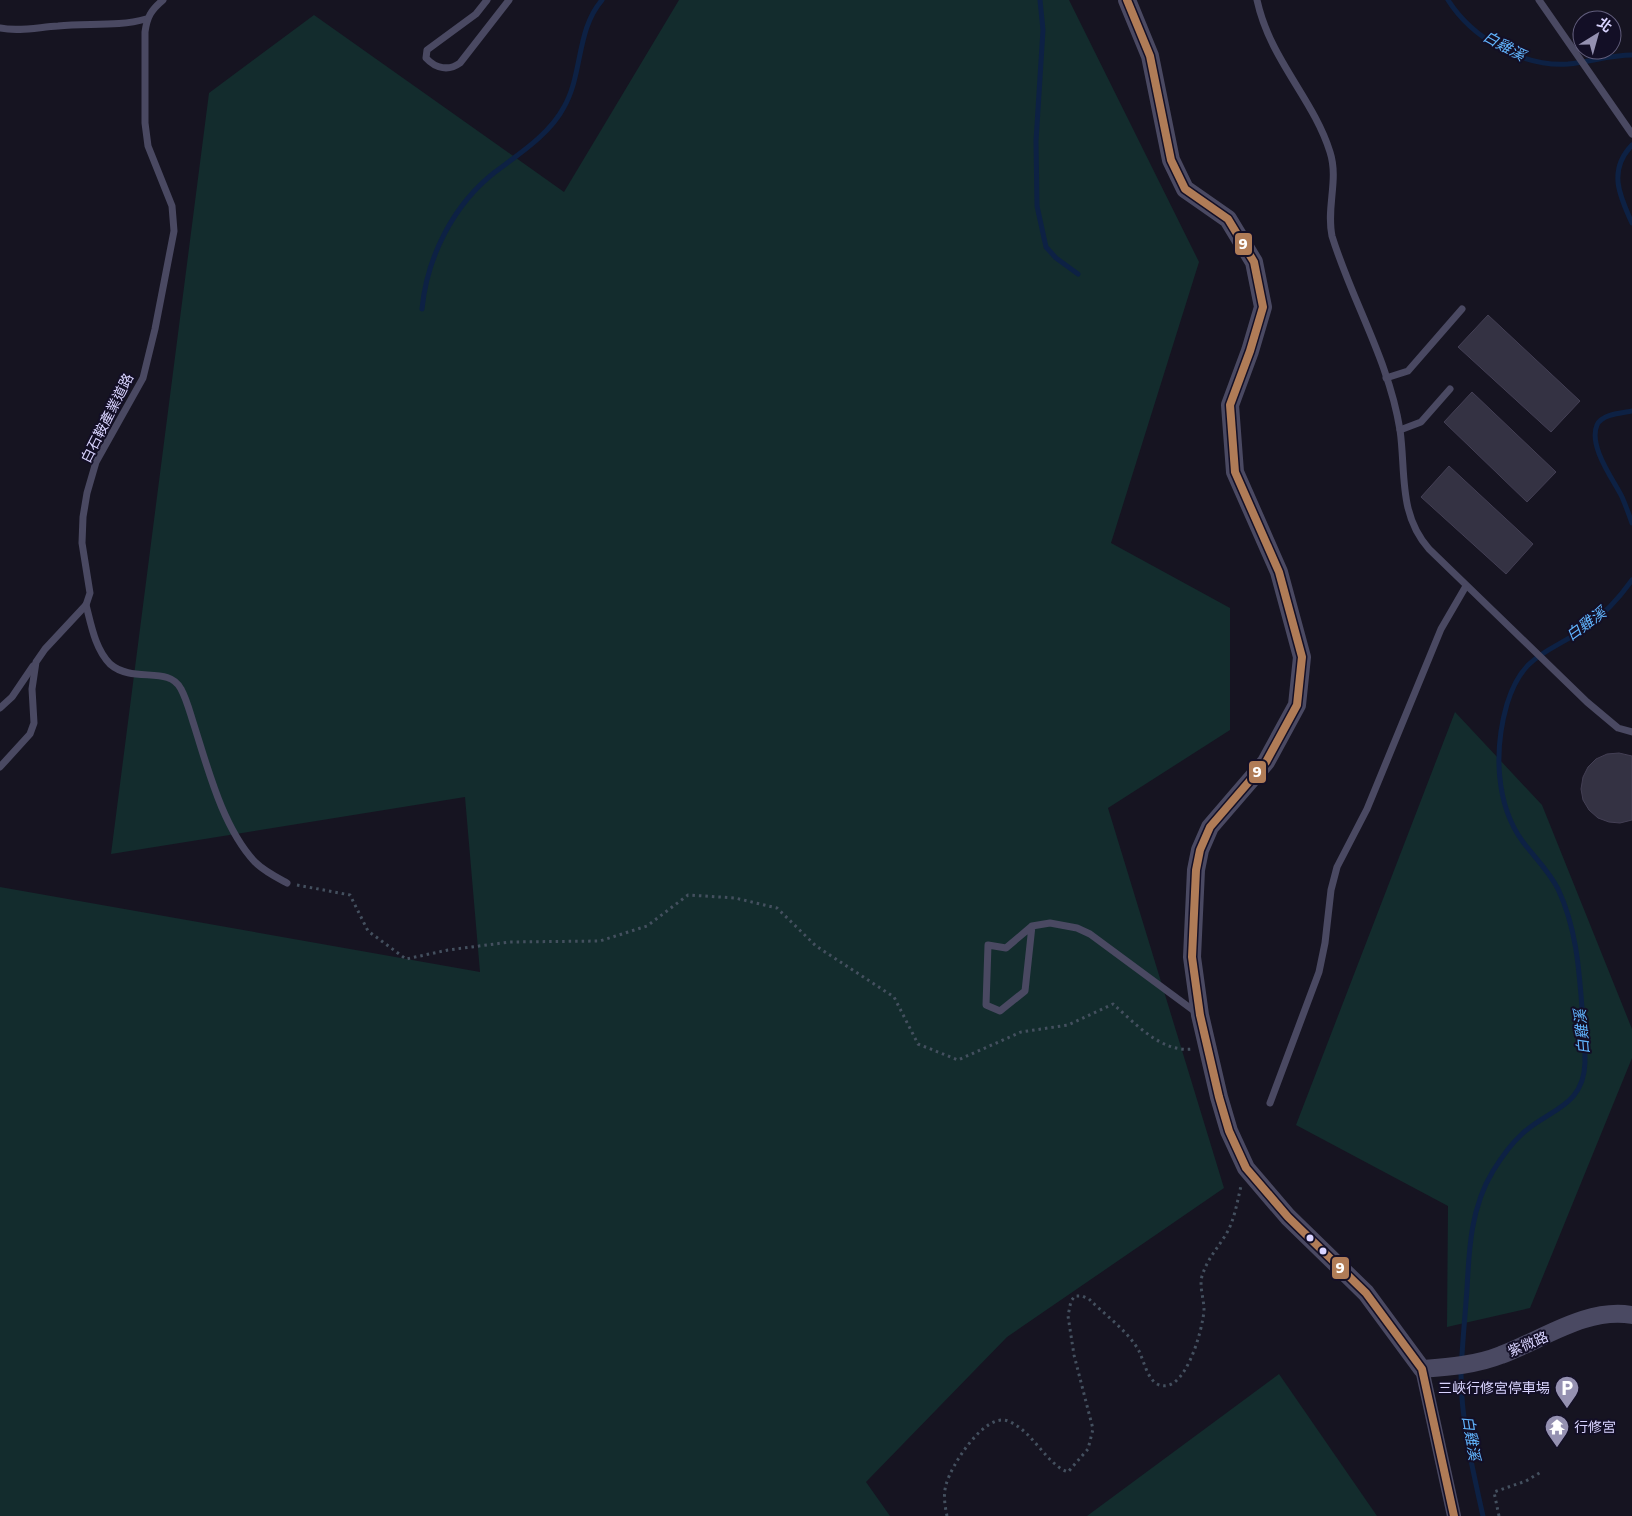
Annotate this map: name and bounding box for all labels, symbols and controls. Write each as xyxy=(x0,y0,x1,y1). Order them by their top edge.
north arrow xyxy=(1572,10,1622,60)
text: 北 xyxy=(1594,14,1615,35)
water label: 白雞溪 xyxy=(1480,27,1530,66)
line badge: 9 xyxy=(1234,232,1253,256)
text: 9 xyxy=(1238,236,1248,252)
street label: 白石鞍產業道路 xyxy=(78,371,136,465)
water label: 白雞溪 xyxy=(1563,602,1611,645)
line badge: 9 xyxy=(1248,760,1267,784)
text: 9 xyxy=(1252,764,1262,780)
water label: 白雞溪 xyxy=(1571,1007,1593,1055)
unlabelled marker xyxy=(1305,1233,1315,1243)
unlabelled marker xyxy=(1318,1246,1328,1256)
line badge: 9 xyxy=(1331,1256,1350,1280)
text: 9 xyxy=(1335,1260,1345,1276)
street label: 紫微路 xyxy=(1506,1328,1550,1360)
parking icon: 三峽行修宮停車場 xyxy=(1554,1375,1580,1409)
place label: 三峽行修宮停車場 xyxy=(1438,1380,1550,1396)
water label: 白雞溪 xyxy=(1459,1414,1484,1464)
temple icon: 行修宮 xyxy=(1544,1414,1570,1448)
place label: 行修宮 xyxy=(1574,1419,1616,1435)

